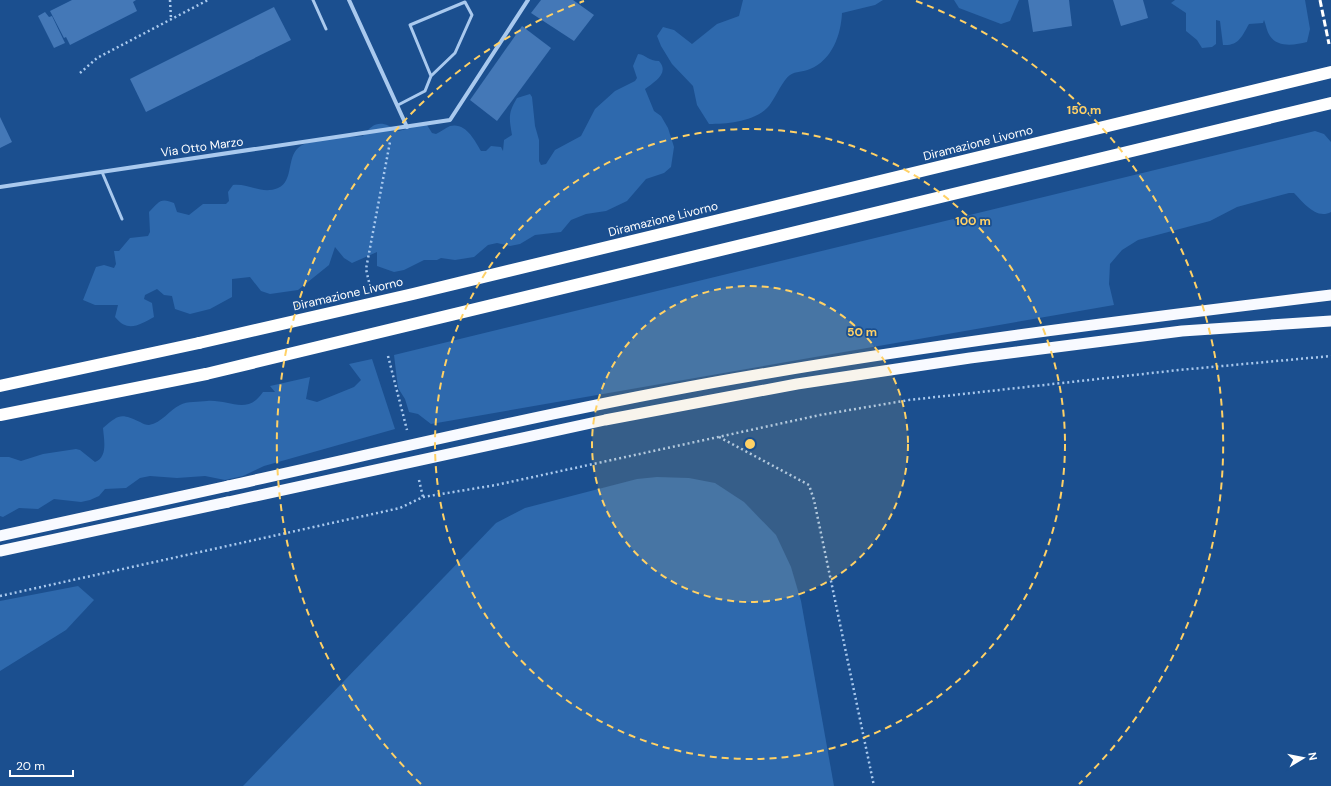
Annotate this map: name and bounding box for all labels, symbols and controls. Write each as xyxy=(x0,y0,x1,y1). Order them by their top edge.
text: 150 m xyxy=(1067,102,1101,118)
street label: Diramazione Livorno xyxy=(921,122,1035,164)
street label: Via Otto Marzo xyxy=(160,133,244,161)
street label: Diramazione Livorno xyxy=(606,198,720,240)
text: 100 m xyxy=(955,213,991,229)
street label: Diramazione Livorno xyxy=(291,274,405,314)
text: 50 m xyxy=(847,324,877,340)
centre of rings xyxy=(743,437,757,451)
north arrow xyxy=(1283,738,1323,778)
text: N xyxy=(1305,751,1320,761)
scale bar xyxy=(10,752,73,778)
text: 20 m xyxy=(16,758,45,774)

